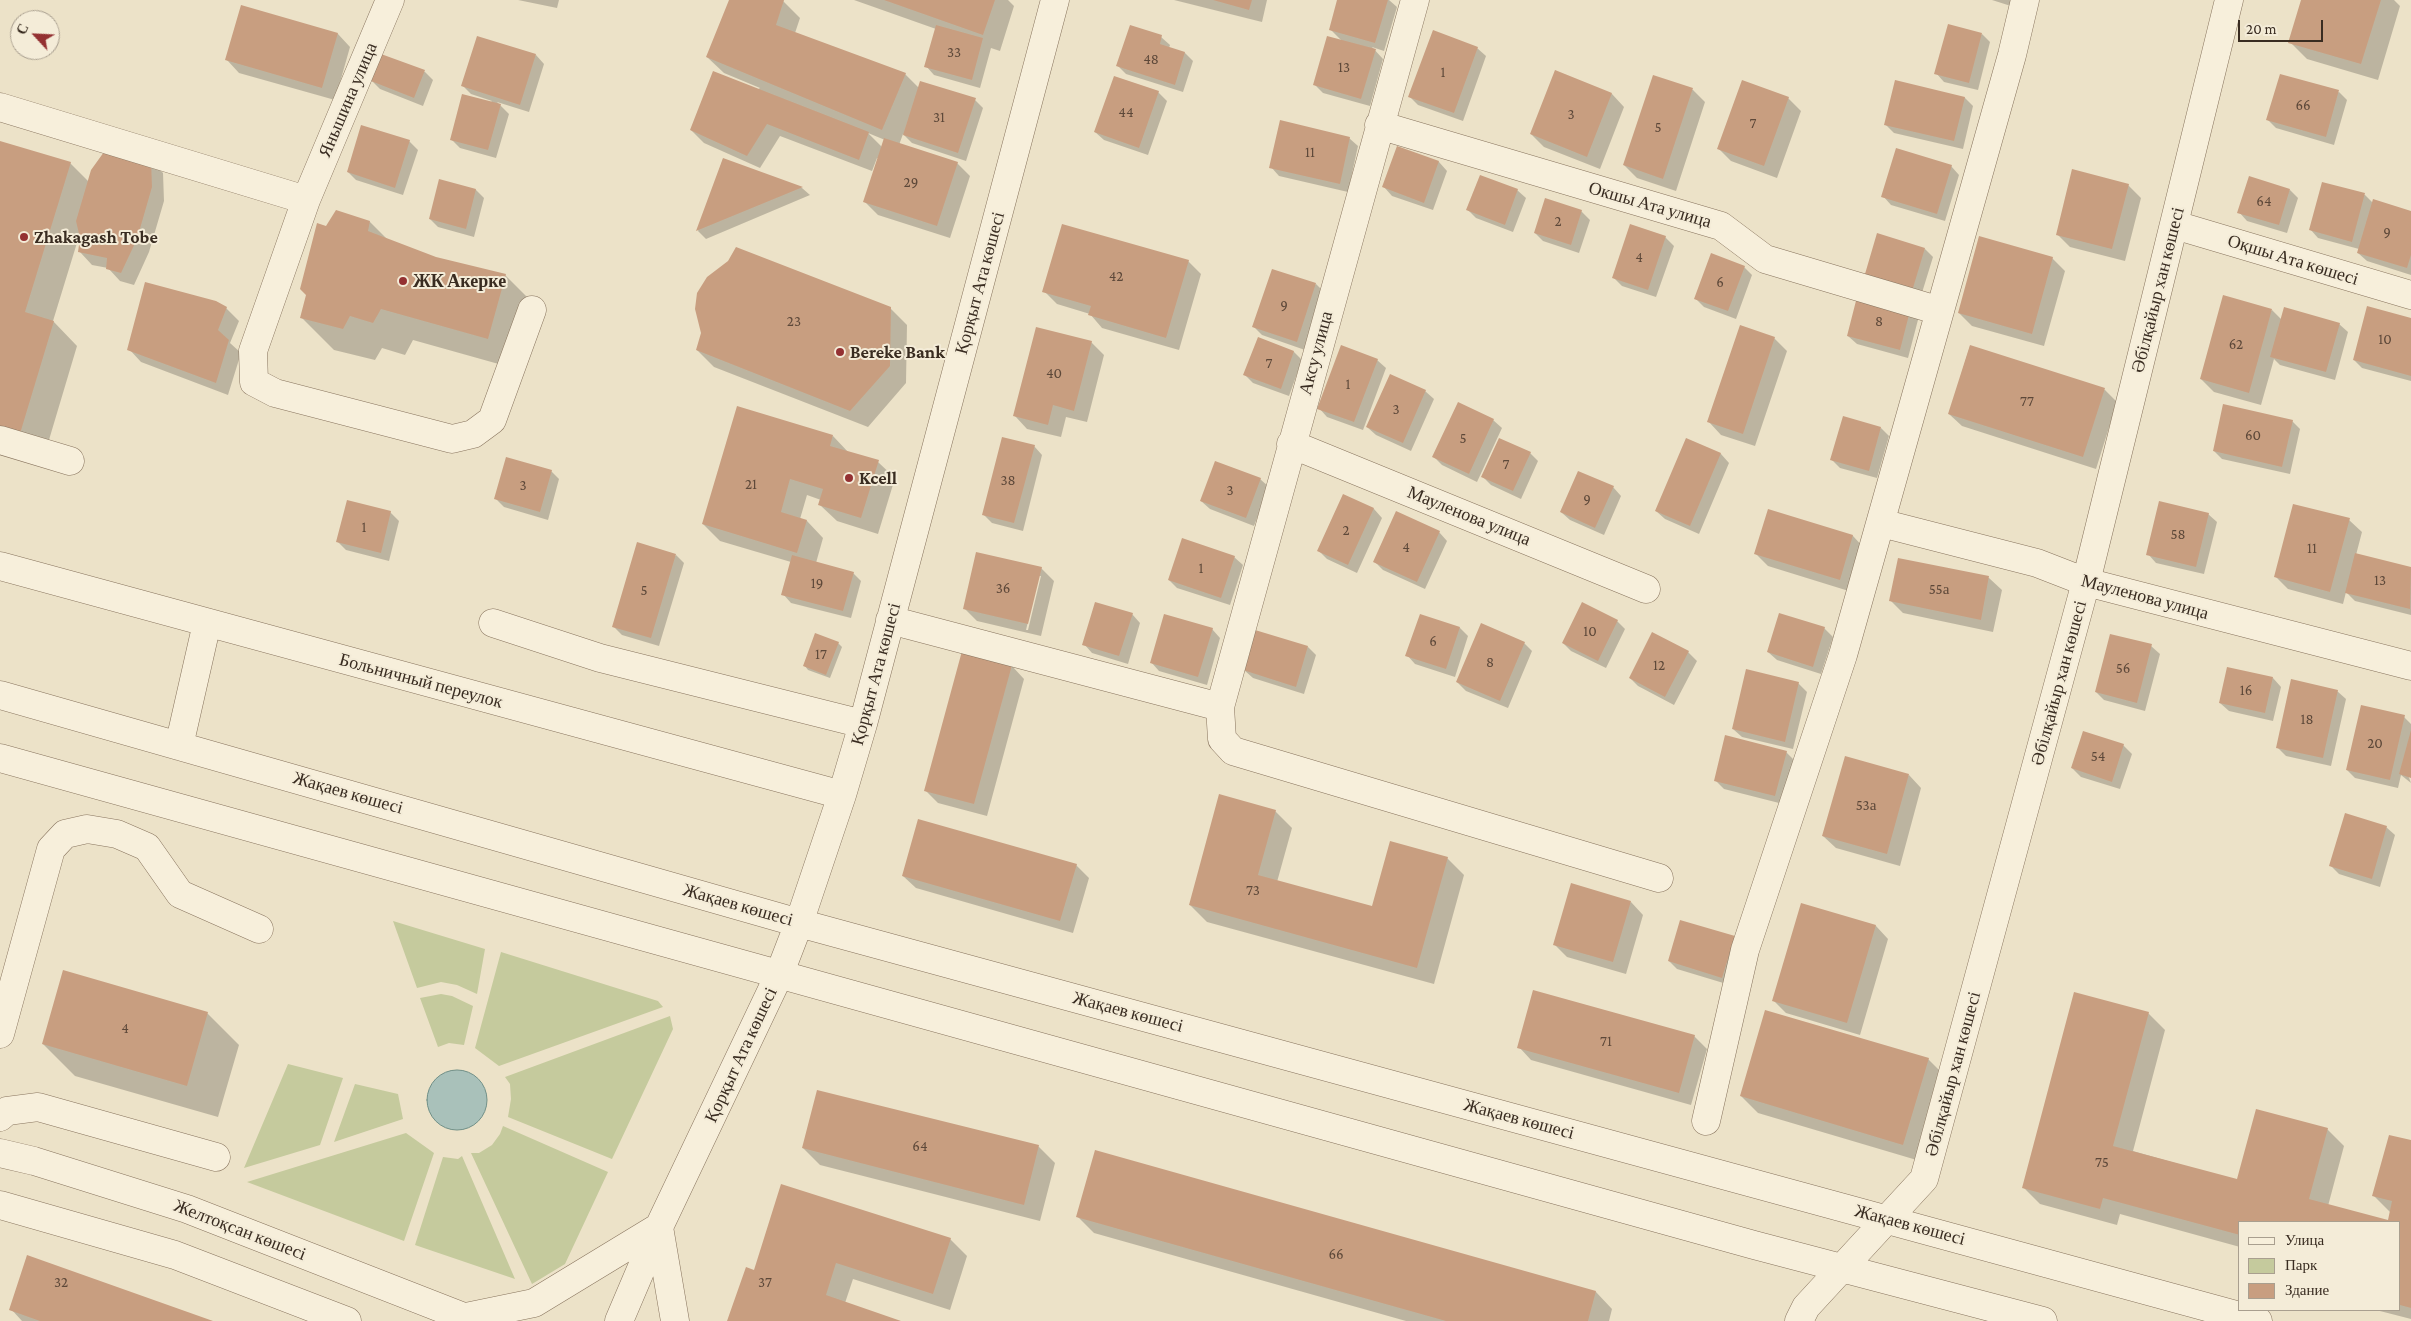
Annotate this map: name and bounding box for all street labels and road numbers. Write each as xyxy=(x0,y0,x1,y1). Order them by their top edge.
street label: Янышина улица xyxy=(314,39,382,161)
street label: Окшы Ата улица xyxy=(1586,177,1714,233)
street label: Әбілқайыр хан көшесі xyxy=(2127,205,2189,375)
street label: Қорқыт Ата көшесі xyxy=(951,209,1009,357)
street label: Оқшы Ата көшесі xyxy=(2225,230,2361,290)
street label: Аксу улица xyxy=(1294,309,1338,397)
street label: Мауленова улица xyxy=(1404,481,1534,551)
street label: Мауленова улица xyxy=(2079,570,2211,624)
street label: Әбілқайыр хан көшесі xyxy=(2027,598,2091,768)
street label: Қорқыт Ата көшесі xyxy=(847,600,905,748)
street label: Больничный переулок xyxy=(337,649,505,713)
street label: Жақаев көшесі xyxy=(291,767,405,819)
street label: Жақаев көшесі xyxy=(681,879,795,931)
street label: Қорқыт Ата көшесі xyxy=(700,984,782,1126)
street label: Жақаев көшесі xyxy=(1070,987,1186,1037)
street label: Әбілқайыр хан көшесі xyxy=(1921,989,1985,1159)
street label: Жақаев көшесі xyxy=(1461,1094,1577,1144)
street label: Желтоқсан көшесі xyxy=(171,1195,309,1265)
street label: Жақаев көшесі xyxy=(1852,1200,1968,1250)

